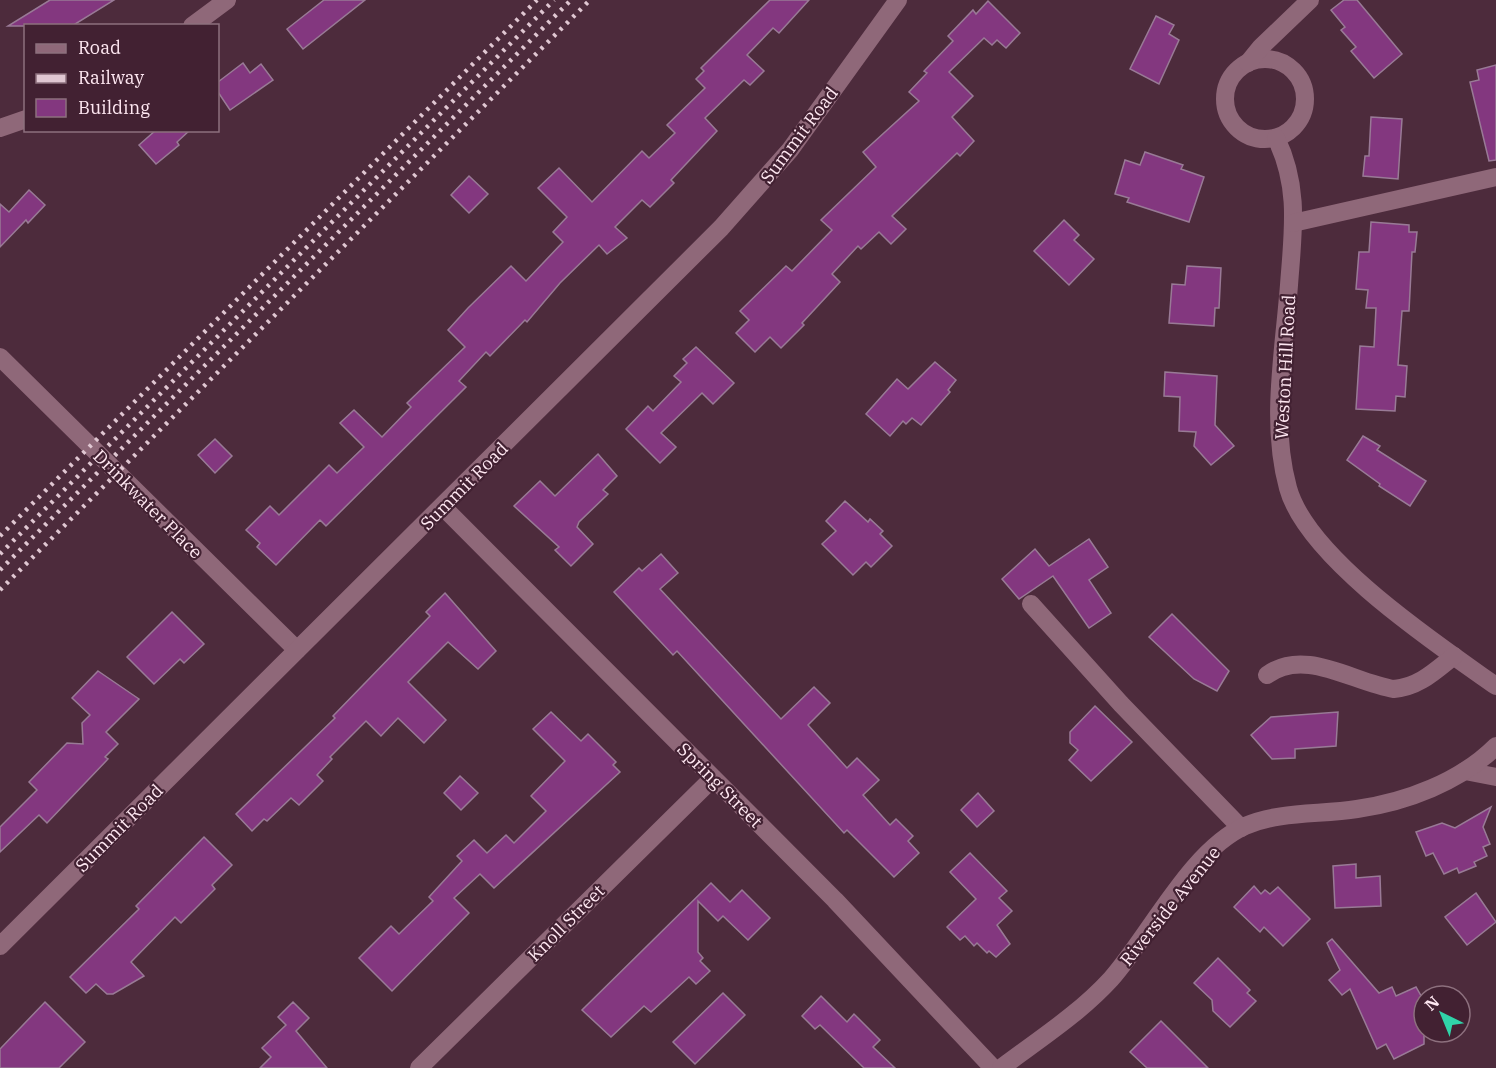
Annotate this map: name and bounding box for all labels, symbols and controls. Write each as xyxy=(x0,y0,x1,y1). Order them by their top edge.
legend xyxy=(24,24,219,132)
text: Road xyxy=(78,36,121,59)
text: Railway xyxy=(78,66,144,89)
street label: Summit Road xyxy=(755,82,843,188)
text: Building xyxy=(78,96,150,119)
street label: Weston Hill Road xyxy=(1270,294,1300,440)
street label: Summit Road xyxy=(415,437,513,535)
street label: Drinkwater Place xyxy=(89,445,207,563)
street label: Spring Street xyxy=(673,738,767,832)
street label: Summit Road xyxy=(70,779,168,877)
street label: Riverside Avenue xyxy=(1115,842,1225,970)
street label: Knoll Street xyxy=(523,880,609,966)
north arrow xyxy=(1412,984,1472,1044)
text: N xyxy=(1420,991,1443,1015)

